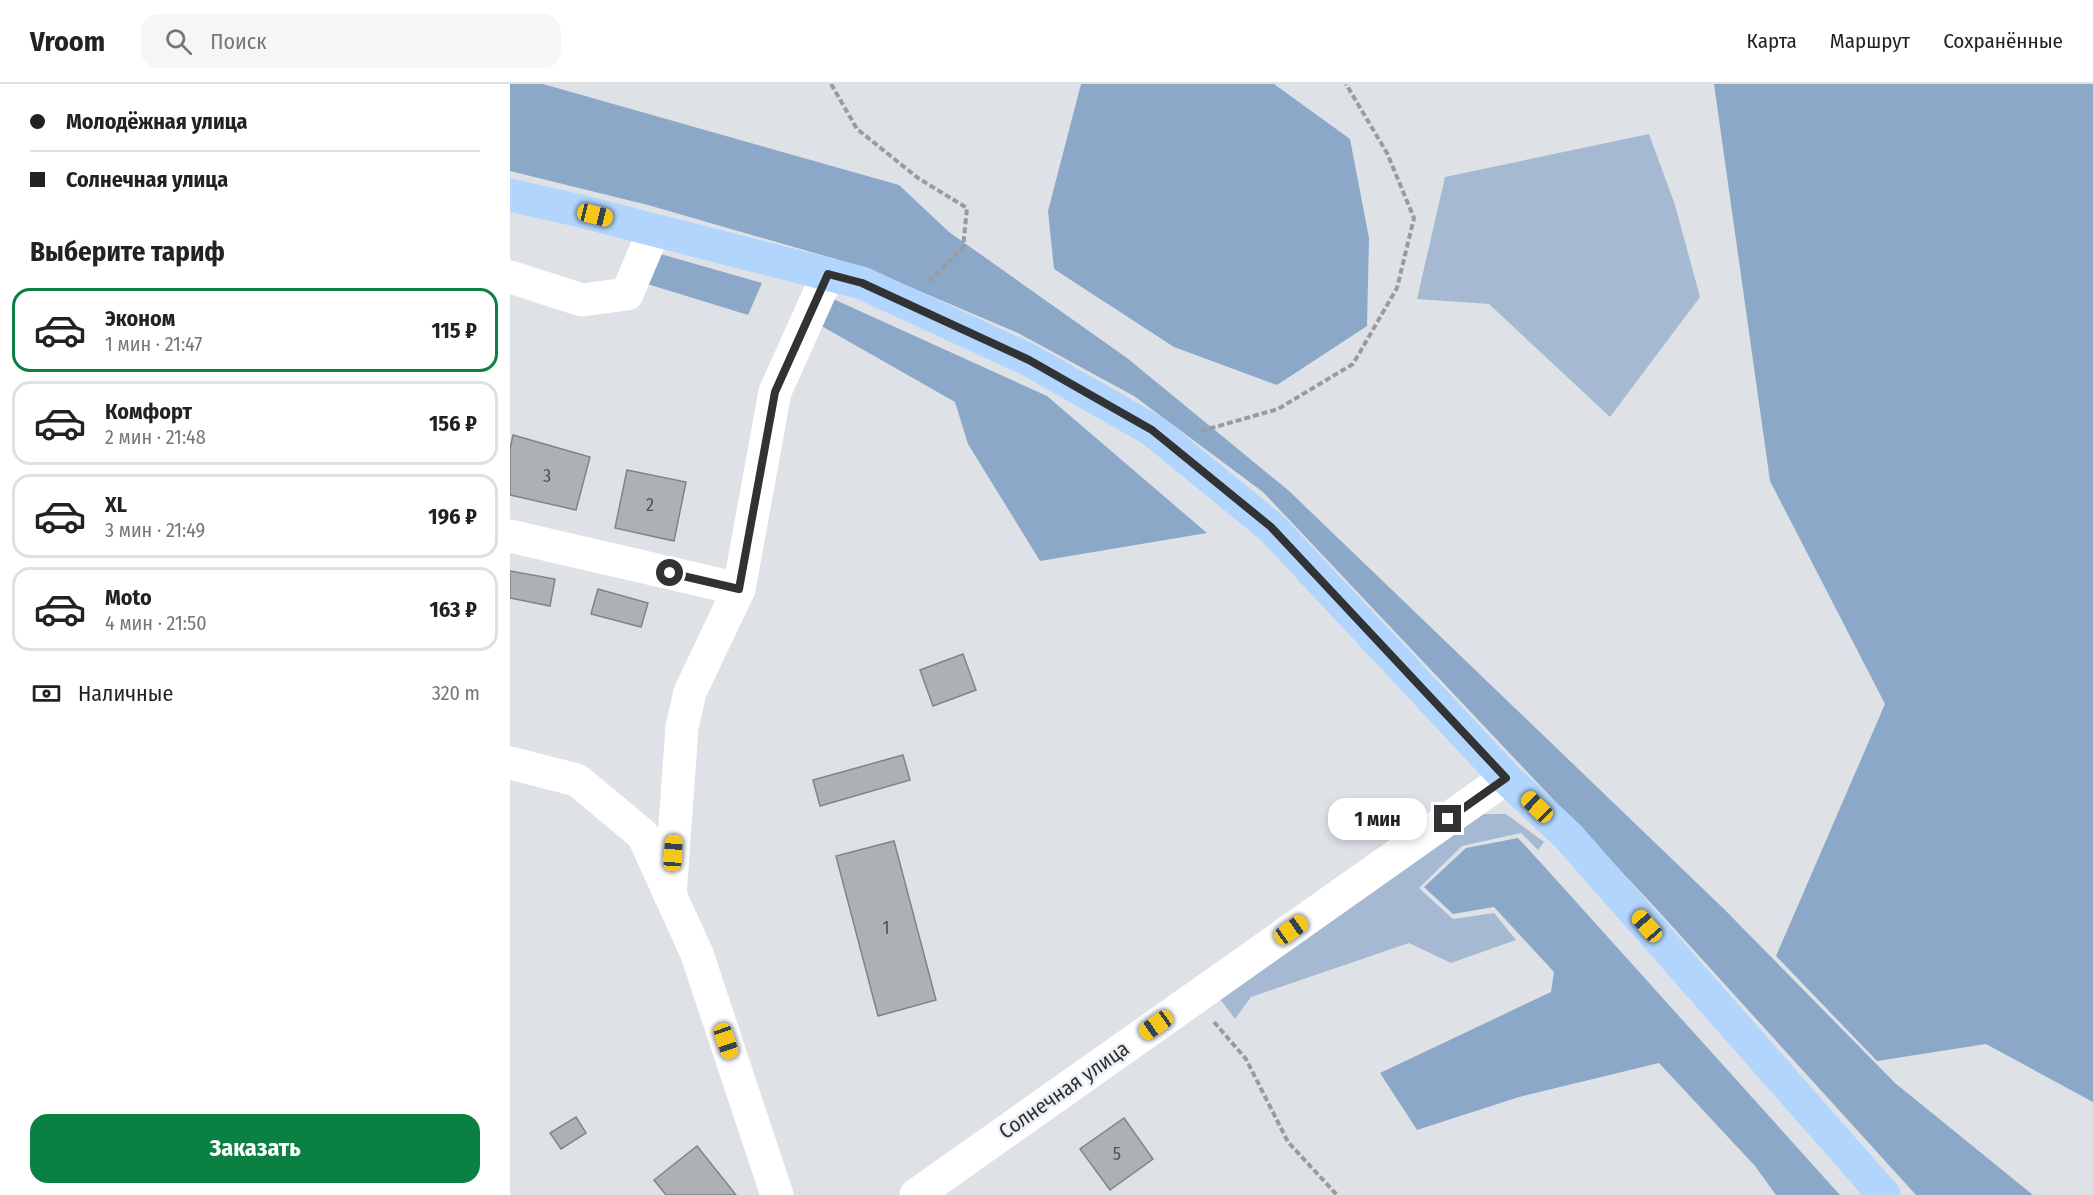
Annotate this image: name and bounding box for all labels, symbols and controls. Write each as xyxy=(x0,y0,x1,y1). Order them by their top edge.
search box xyxy=(141,14,561,68)
text: Vroom xyxy=(30,25,105,58)
icon: search xyxy=(162,25,195,58)
text: Поиск xyxy=(210,28,267,55)
text: Карта xyxy=(1747,28,1797,54)
text: Маршрут xyxy=(1830,28,1910,54)
text: Сохранённые xyxy=(1943,28,2063,54)
text: Молодёжная улица xyxy=(66,108,248,135)
text: Солнечная улица xyxy=(66,166,228,193)
car xyxy=(575,202,615,228)
text: Выберите тариф xyxy=(30,236,225,268)
icon: car xyxy=(33,303,87,357)
text: Эконом xyxy=(105,305,175,332)
text: 115 ₽ xyxy=(432,317,477,344)
text: 1 мин · 21:47 xyxy=(105,332,202,356)
icon: car xyxy=(33,396,87,450)
text: Комфорт xyxy=(105,398,192,425)
text: 156 ₽ xyxy=(429,410,477,437)
text: 2 мин · 21:48 xyxy=(105,425,206,449)
house number: 3 xyxy=(543,465,551,487)
icon: car xyxy=(33,489,87,543)
text: XL xyxy=(105,491,127,518)
house number: 2 xyxy=(646,494,654,516)
text: 196 ₽ xyxy=(428,503,477,530)
text: 3 мин · 21:49 xyxy=(105,518,205,542)
route start xyxy=(656,559,683,586)
icon: car xyxy=(33,582,87,636)
text: Moto xyxy=(105,584,152,611)
text: 163 ₽ xyxy=(429,596,477,623)
text: 4 мин · 21:50 xyxy=(105,611,207,635)
icon: cash xyxy=(30,677,63,710)
text: Наличные xyxy=(78,680,173,707)
text: 320 m xyxy=(432,681,480,705)
car xyxy=(1518,788,1556,826)
callout: 1 мин xyxy=(1328,798,1427,840)
route end xyxy=(1434,805,1461,832)
text: 1 мин xyxy=(1354,807,1401,831)
car xyxy=(663,834,683,872)
car xyxy=(1628,907,1666,945)
car xyxy=(1271,912,1311,948)
house number: 1 xyxy=(882,917,890,939)
car xyxy=(1136,1007,1176,1043)
car xyxy=(712,1021,740,1061)
street label: Солнечная улица xyxy=(994,1035,1134,1145)
button: Заказать xyxy=(30,1114,480,1183)
house number: 5 xyxy=(1113,1143,1121,1165)

